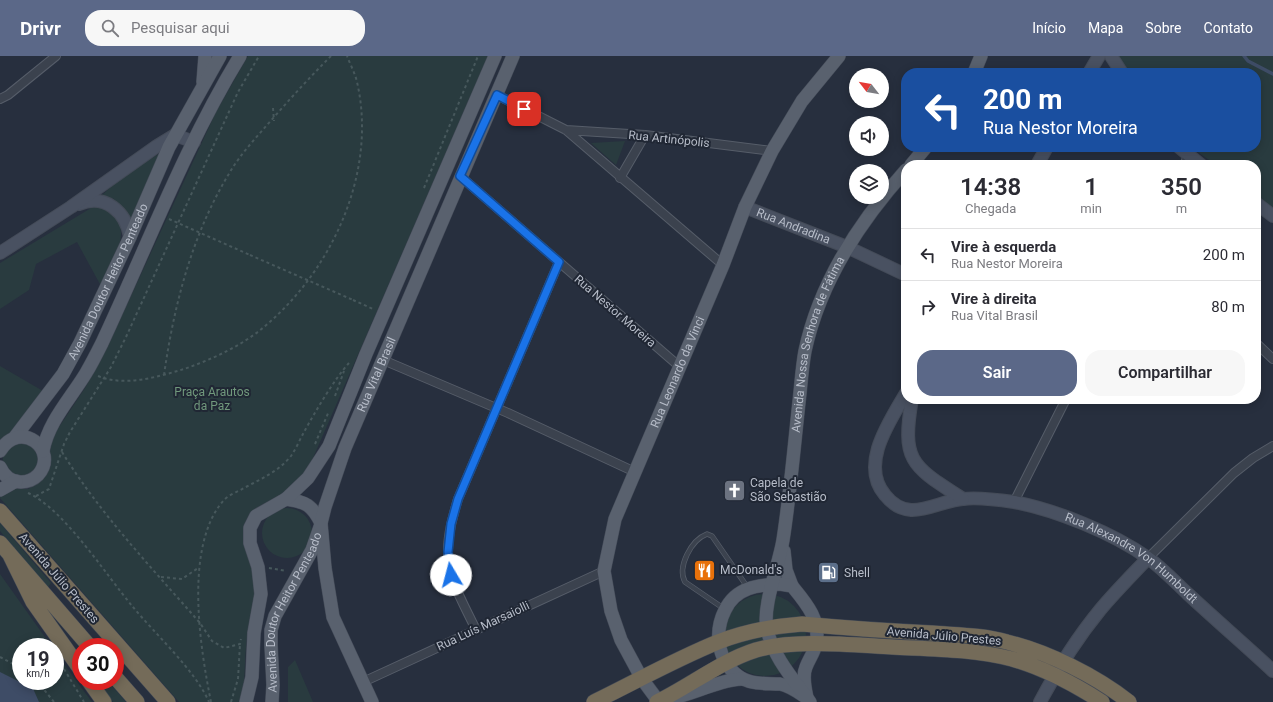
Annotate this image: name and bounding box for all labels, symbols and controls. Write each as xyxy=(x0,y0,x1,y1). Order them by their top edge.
search box xyxy=(85,10,365,46)
text: Drivr xyxy=(20,17,61,40)
icon: search xyxy=(99,17,121,39)
text: Pesquisar aqui xyxy=(131,19,230,37)
text: Início xyxy=(1032,20,1066,36)
text: Mapa xyxy=(1088,20,1123,36)
text: Sobre xyxy=(1145,20,1182,36)
text: Contato xyxy=(1204,20,1253,36)
north arrow xyxy=(849,68,889,108)
map controls xyxy=(849,68,889,204)
text: 200 m xyxy=(983,83,1062,116)
icon: left xyxy=(917,84,969,136)
pin xyxy=(507,92,541,126)
icon: arrive xyxy=(513,98,535,120)
button: sound xyxy=(849,116,889,156)
text: Rua Nestor Moreira xyxy=(983,117,1138,138)
street label: Rua Artinópolis xyxy=(628,128,710,150)
button: layers xyxy=(849,164,889,204)
text: 14:38 xyxy=(960,173,1021,201)
text: 1 xyxy=(1084,173,1098,201)
text: 350 xyxy=(1161,173,1202,201)
street label: Avenida Doutor Heitor Penteado xyxy=(65,201,151,362)
text: Chegada xyxy=(965,201,1016,216)
text: min xyxy=(1080,201,1102,216)
text: m xyxy=(1176,201,1187,216)
street label: Rua Andradina xyxy=(755,205,832,247)
text: Vire à esquerda xyxy=(951,238,1056,256)
icon: left xyxy=(917,244,939,266)
text: 200 m xyxy=(1203,246,1245,264)
street label: Avenida Nossa Senhora de Fátima xyxy=(789,254,847,433)
text: Rua Nestor Moreira xyxy=(951,256,1063,271)
street label: Rua Nestor Moreira xyxy=(571,272,659,350)
text: Vire à direita xyxy=(951,290,1037,308)
icon: right xyxy=(917,296,939,318)
text: 80 m xyxy=(1211,298,1245,316)
text: Rua Vital Brasil xyxy=(951,308,1038,323)
street label: Rua Leonardo da Vinci xyxy=(648,314,707,430)
street label: Rua Vital Brasil xyxy=(354,335,399,414)
button: Sair xyxy=(917,350,1077,396)
button: Compartilhar xyxy=(1085,350,1245,396)
park label: Praça Arautos da Paz xyxy=(174,385,250,413)
place label: Capela de São Sebastião xyxy=(750,476,827,504)
church icon: Capela de São Sebastião xyxy=(721,477,747,503)
street label: Rua Alexandre Von Humboldt xyxy=(1063,510,1200,606)
street label: Avenida Júlio Prestes xyxy=(16,530,102,626)
street label: Avenida Doutor Heitor Penteado xyxy=(264,530,325,693)
position arrow xyxy=(430,554,472,596)
restaurant icon: McDonald's xyxy=(692,557,718,583)
fuel station icon: Shell xyxy=(815,560,841,586)
place label: McDonald's xyxy=(720,563,782,577)
place label: Shell xyxy=(844,566,870,580)
street label: Rua Luís Marsaiolli xyxy=(434,598,532,654)
street label: Avenida Júlio Prestes xyxy=(886,624,1002,648)
speed limit sign: 30 xyxy=(72,638,124,690)
text: 19 xyxy=(27,647,49,671)
text: km/h xyxy=(26,668,50,679)

